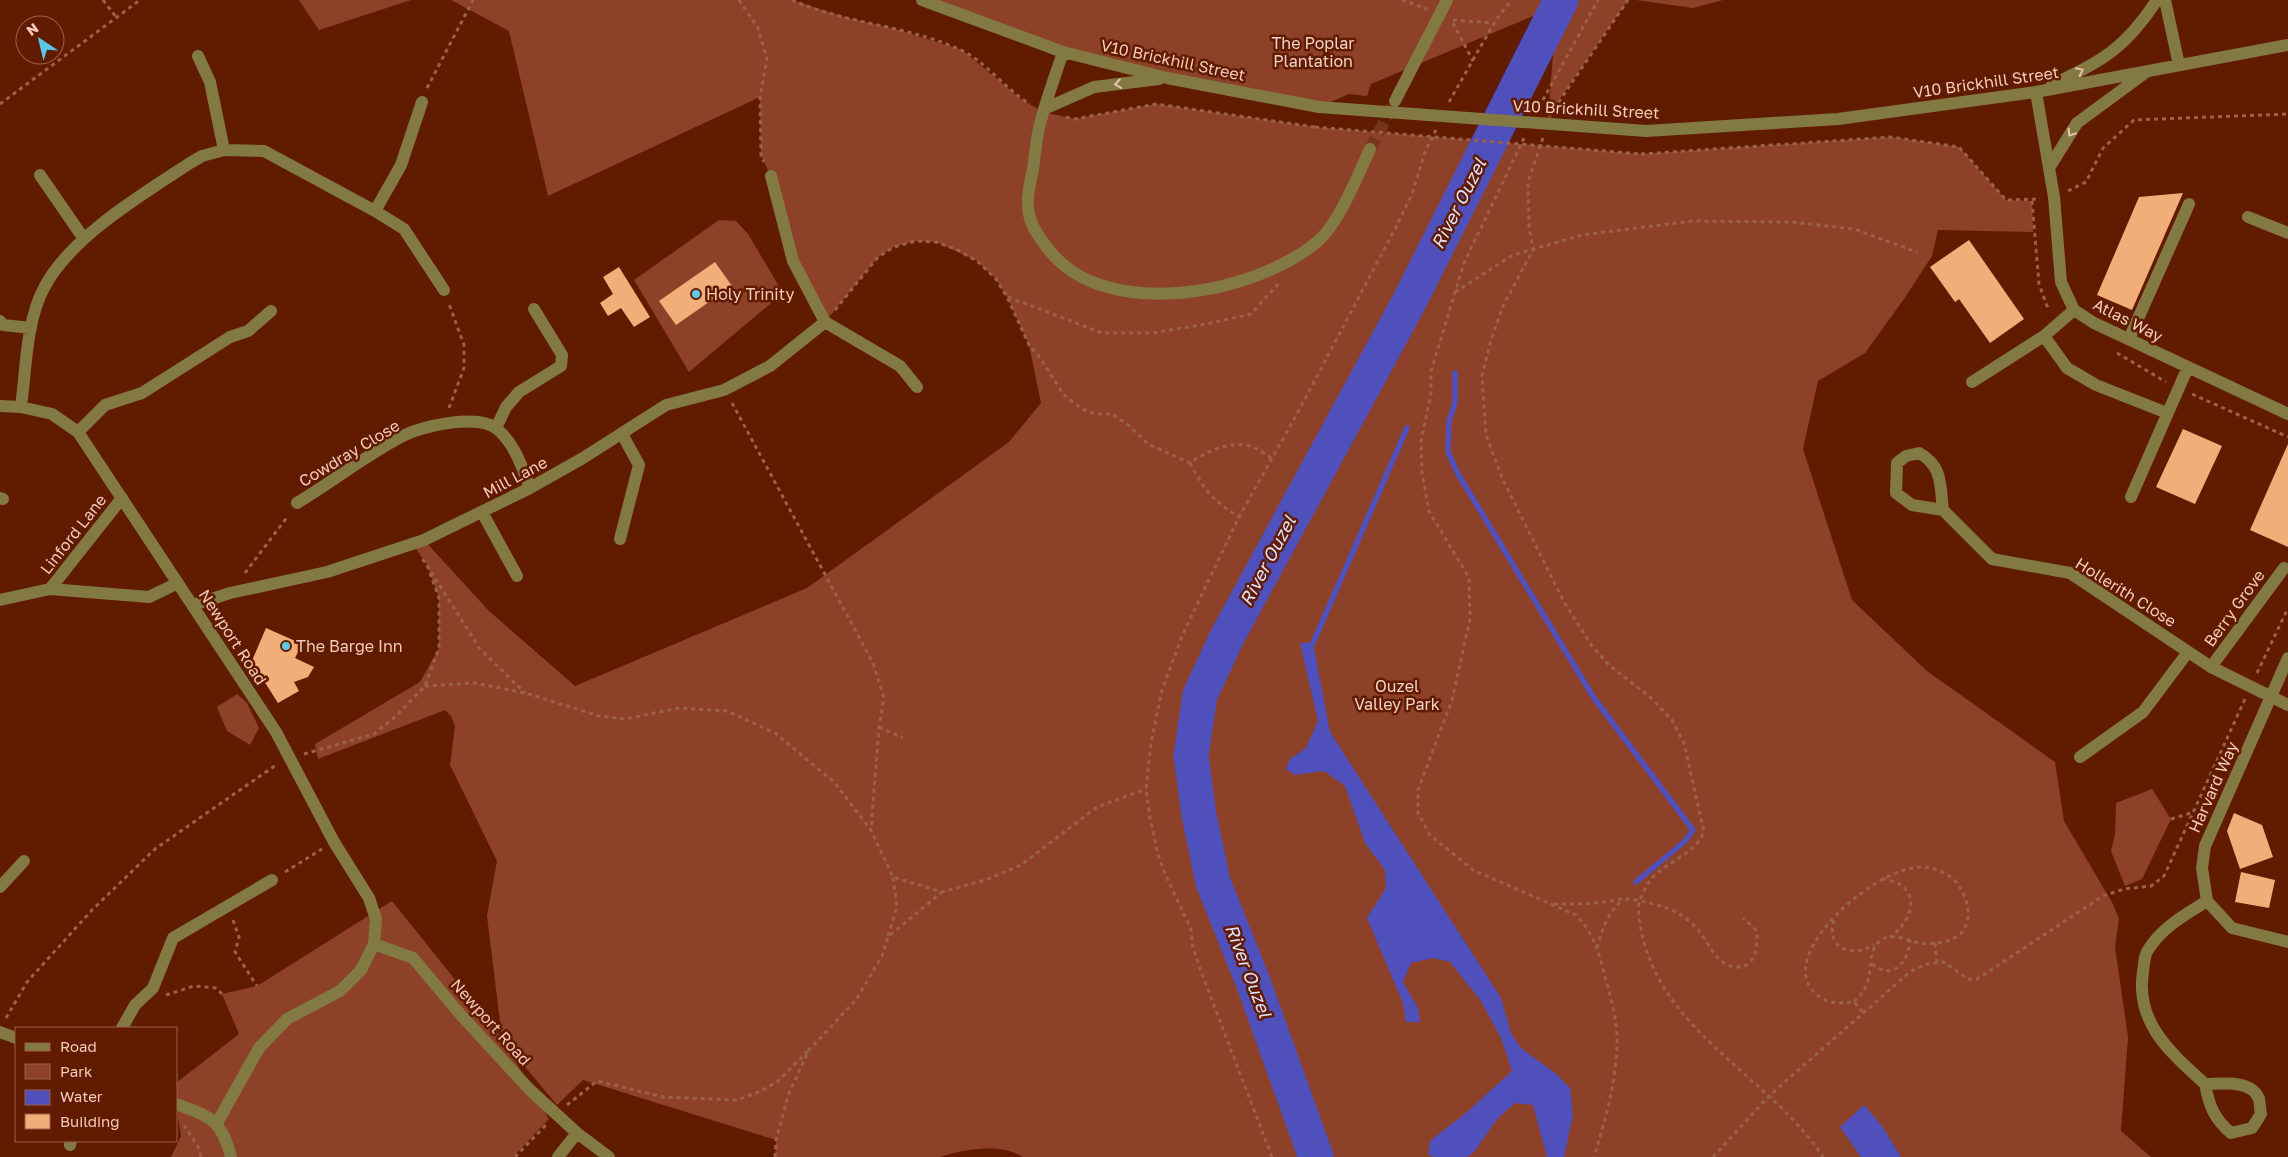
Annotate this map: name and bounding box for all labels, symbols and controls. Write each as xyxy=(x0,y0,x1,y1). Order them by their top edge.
north arrow xyxy=(15,15,65,65)
text: N xyxy=(23,19,41,39)
park label: The Poplar Plantation xyxy=(1271,33,1355,71)
street label: V10 Brickhill Street xyxy=(1099,35,1247,85)
street label: V10 Brickhill Street xyxy=(1912,62,2060,102)
one-way arrow xyxy=(2075,67,2084,77)
one-way arrow xyxy=(1114,78,1122,89)
street label: V10 Brickhill Street xyxy=(1512,95,1660,123)
one-way arrow xyxy=(2068,128,2077,137)
water label: River Ouzel xyxy=(1426,154,1491,252)
place label: Holy Trinity xyxy=(706,284,794,304)
marker: Holy Trinity xyxy=(690,288,702,300)
street label: Atlas Way xyxy=(2090,294,2166,346)
street label: Cowdray Close xyxy=(295,415,403,491)
street label: Mill Lane xyxy=(480,452,550,502)
street label: Linford Lane xyxy=(36,490,110,578)
water label: River Ouzel xyxy=(1234,511,1300,609)
street label: Hollerith Close xyxy=(2072,553,2180,631)
street label: Berry Grove xyxy=(2199,566,2269,650)
street label: Newport Road xyxy=(195,585,271,689)
place label: The Barge Inn xyxy=(296,636,403,656)
marker: The Barge Inn xyxy=(280,640,292,652)
park label: Ouzel Valley Park xyxy=(1354,676,1440,714)
street label: Harvard Way xyxy=(2184,738,2242,836)
water label: River Ouzel xyxy=(1221,921,1277,1022)
street label: Newport Road xyxy=(447,974,535,1070)
legend xyxy=(15,1027,178,1142)
text: Road xyxy=(60,1037,97,1055)
text: Park xyxy=(60,1062,93,1080)
text: Water xyxy=(60,1087,103,1105)
text: Building xyxy=(60,1112,120,1130)

